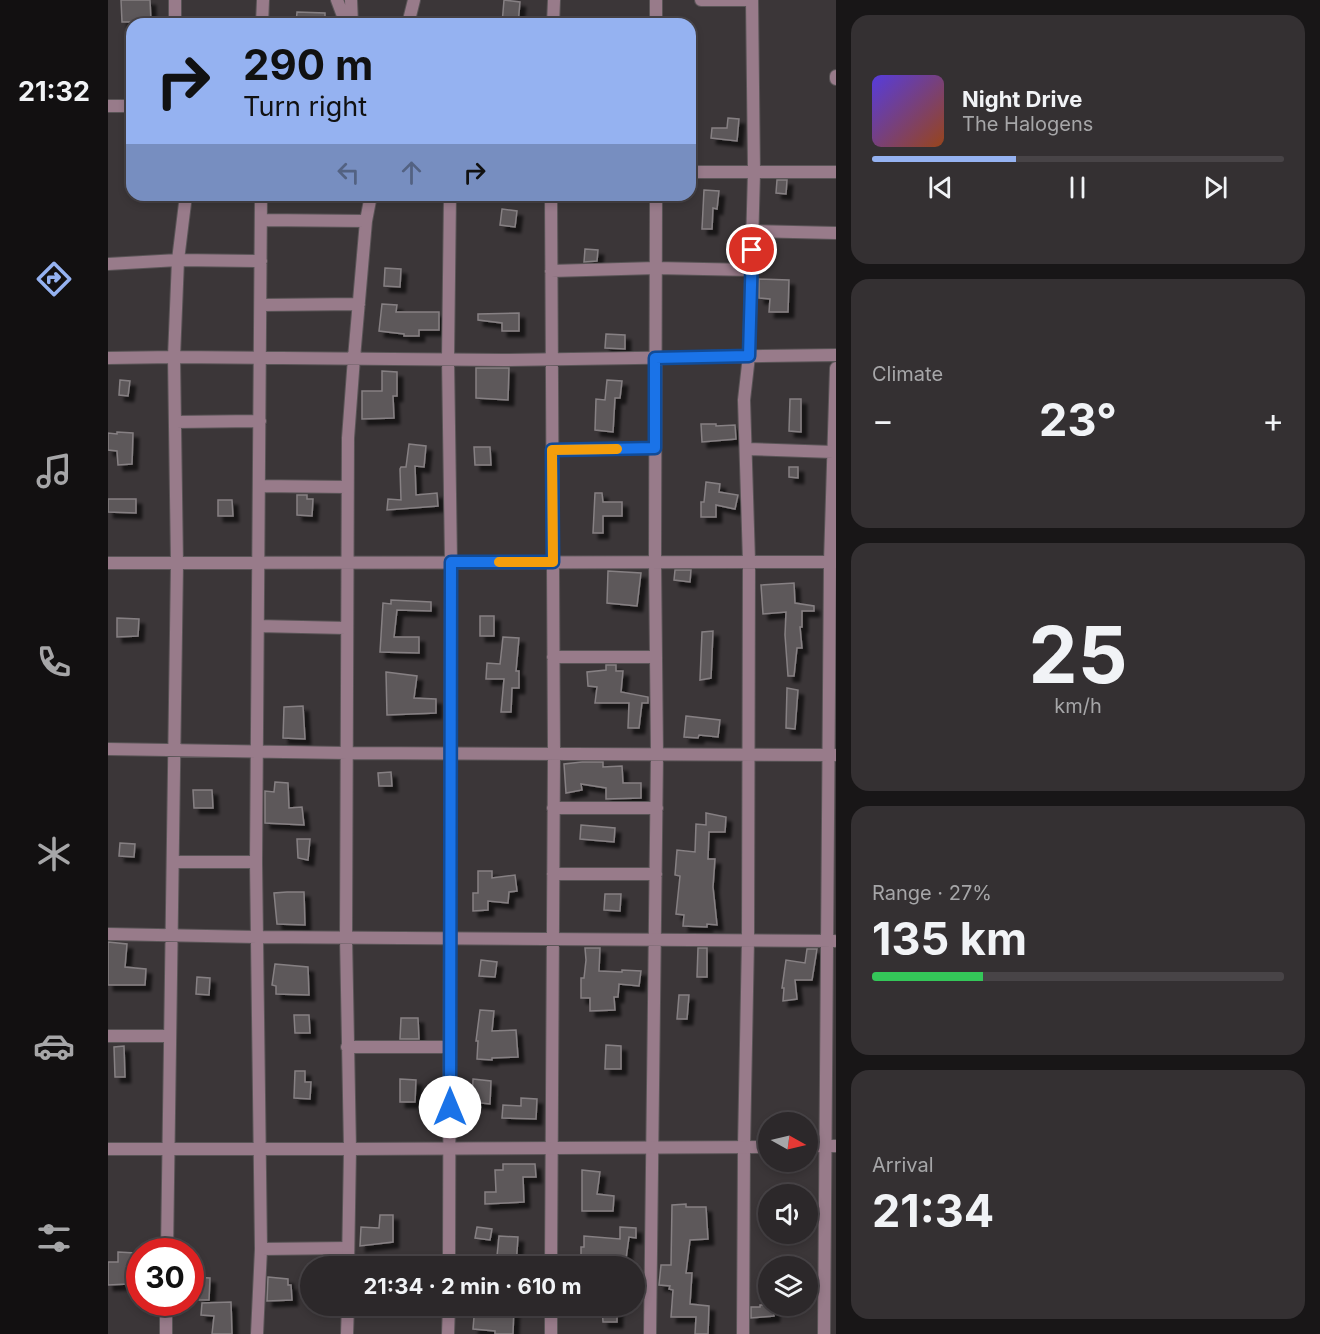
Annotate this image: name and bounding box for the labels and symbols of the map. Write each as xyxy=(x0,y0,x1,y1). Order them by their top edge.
pin xyxy=(726,224,777,275)
position arrow xyxy=(418,1075,482,1139)
north arrow xyxy=(758,1112,818,1172)
speed limit sign: 30 xyxy=(126,1238,204,1316)

